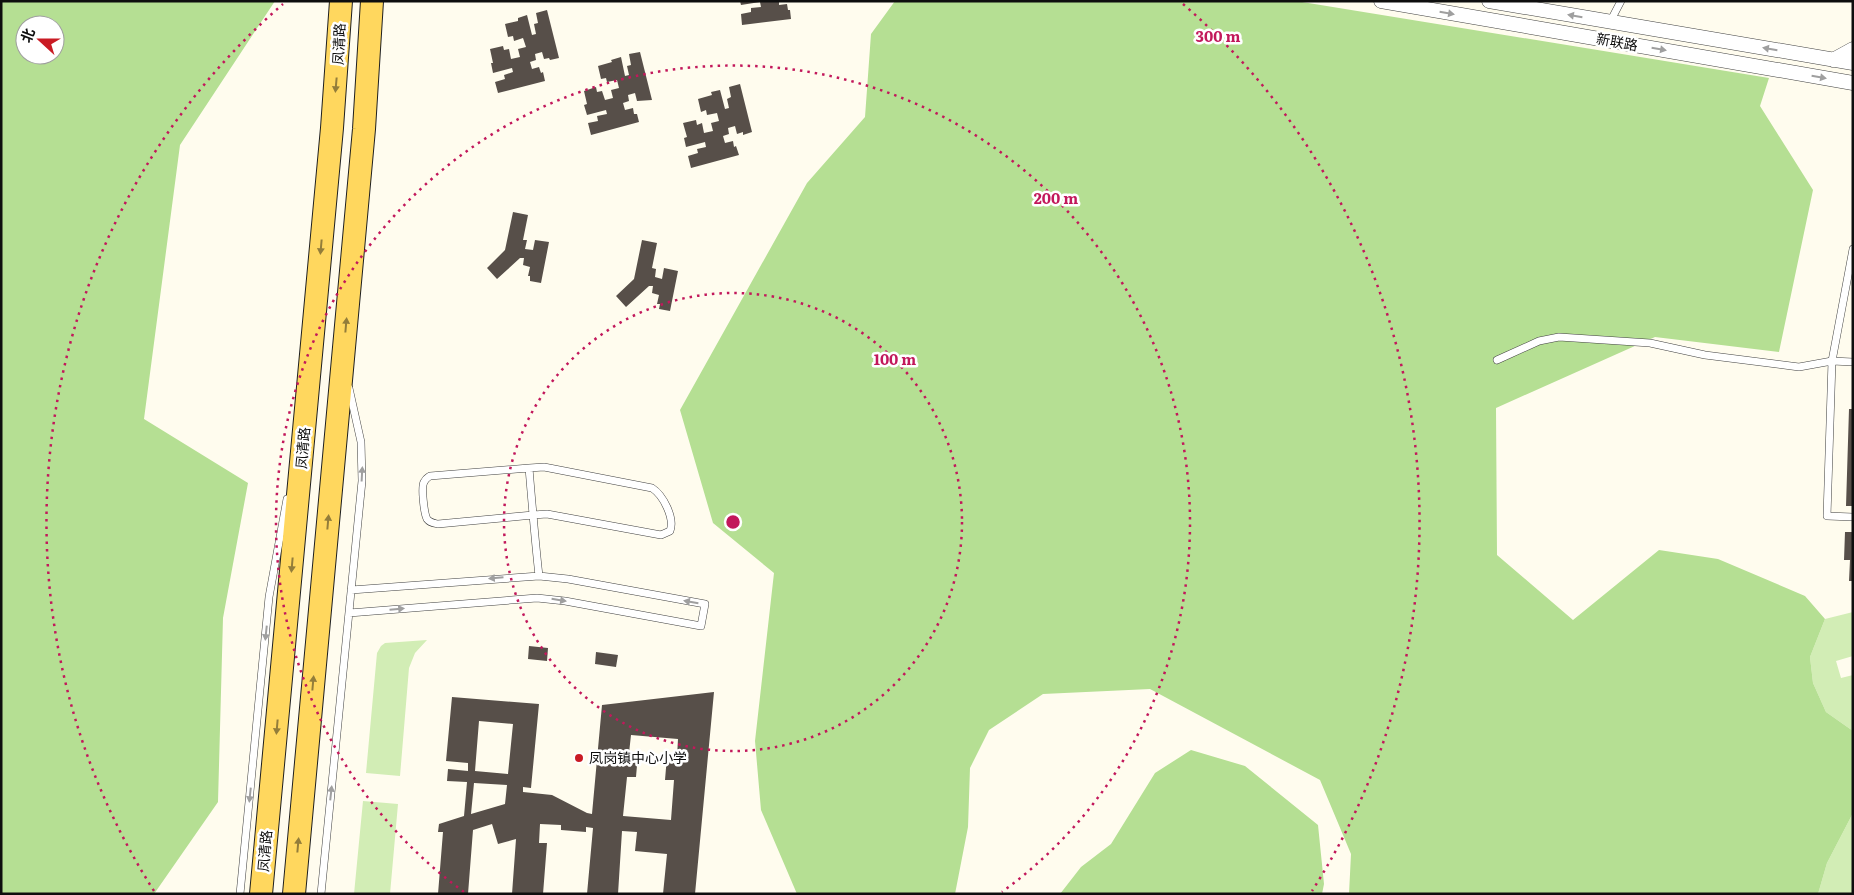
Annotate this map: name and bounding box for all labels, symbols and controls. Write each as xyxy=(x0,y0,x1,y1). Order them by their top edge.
one-way arrow xyxy=(1439,9,1455,17)
one-way arrow xyxy=(1567,11,1583,19)
north arrow xyxy=(15,15,65,65)
street label: 凤清路 xyxy=(327,22,349,65)
text: 300 m xyxy=(1196,24,1240,47)
text: 北 xyxy=(15,25,39,45)
street label: 新联路 xyxy=(1595,28,1640,55)
one-way arrow xyxy=(1762,45,1778,53)
one-way arrow xyxy=(1651,46,1667,54)
one-way arrow xyxy=(1811,74,1827,82)
one-way arrow xyxy=(332,77,340,93)
text: 200 m xyxy=(1034,186,1078,209)
one-way arrow xyxy=(317,239,325,255)
one-way arrow xyxy=(342,317,350,333)
text: 100 m xyxy=(874,347,916,370)
street label: 凤清路 xyxy=(290,426,314,470)
one-way arrow xyxy=(358,466,366,482)
one-way arrow xyxy=(324,513,332,529)
centre of rings xyxy=(724,513,742,531)
one-way arrow xyxy=(288,558,296,574)
one-way arrow xyxy=(488,575,504,583)
one-way arrow xyxy=(552,596,568,604)
one-way arrow xyxy=(683,597,699,605)
one-way arrow xyxy=(390,605,406,613)
one-way arrow xyxy=(261,625,269,641)
one-way arrow xyxy=(309,675,317,691)
one-way arrow xyxy=(273,719,281,735)
place label: 凤岗镇中心小学 xyxy=(589,747,687,767)
marker: 凤岗镇中心小学 xyxy=(573,752,585,764)
one-way arrow xyxy=(327,785,335,801)
one-way arrow xyxy=(246,787,254,803)
street label: 凤清路 xyxy=(252,829,276,873)
one-way arrow xyxy=(294,837,302,853)

